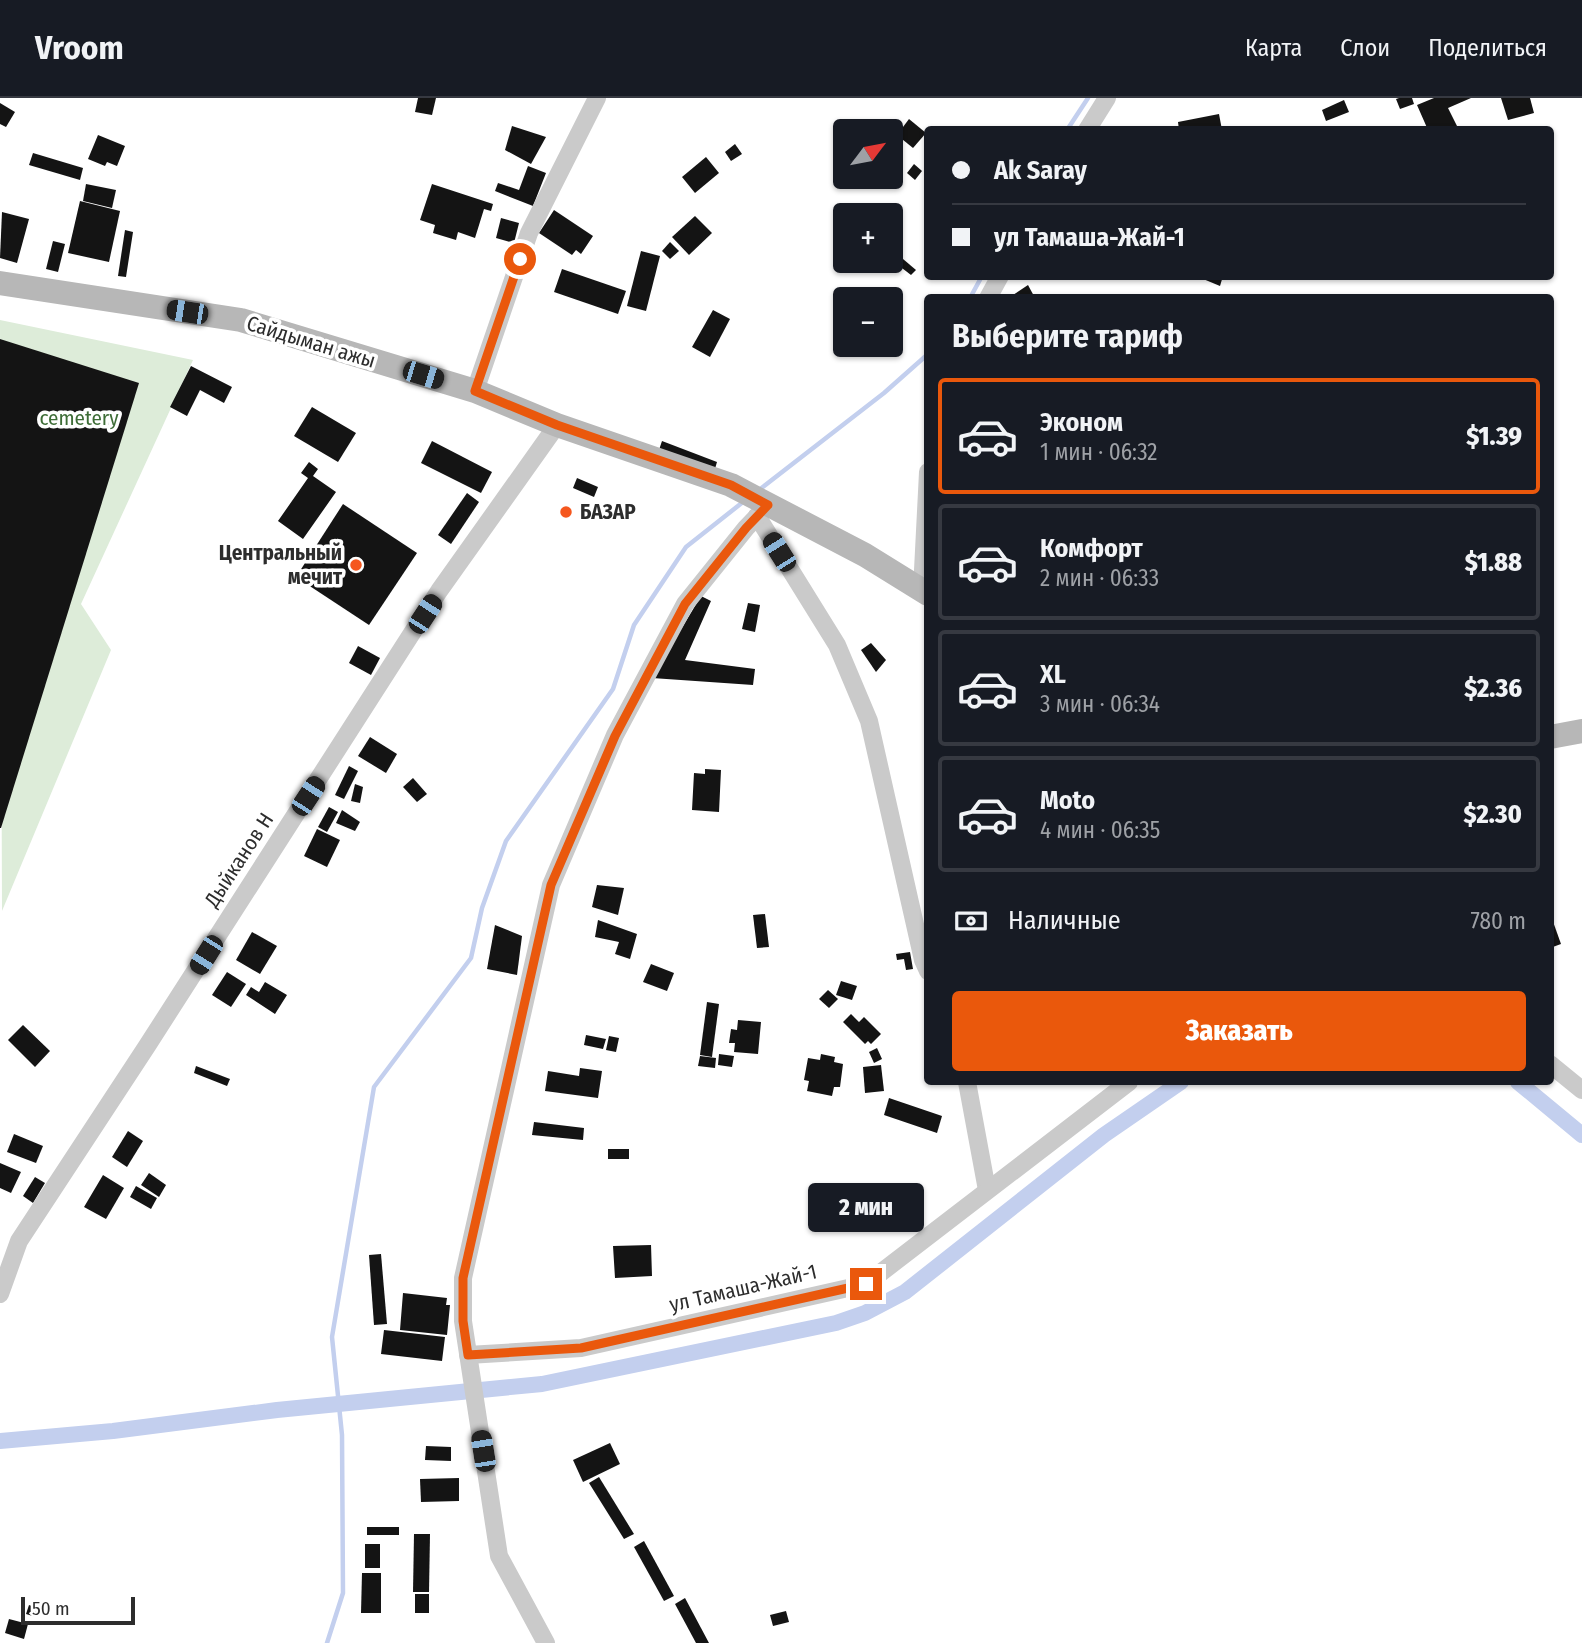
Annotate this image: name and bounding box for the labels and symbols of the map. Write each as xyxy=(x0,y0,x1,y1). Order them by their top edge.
north arrow xyxy=(833,119,903,189)
route start xyxy=(504,243,536,275)
car xyxy=(165,298,210,326)
street label: Сайдыман ажы xyxy=(243,310,379,374)
car xyxy=(400,359,447,391)
park label: cemetery xyxy=(39,405,119,431)
place label: БАЗАР xyxy=(580,499,636,525)
marker: БАЗАР xyxy=(558,504,574,520)
car xyxy=(759,529,800,575)
place label: Центральный мечит xyxy=(219,540,343,590)
marker: Центральный мечит xyxy=(348,557,364,573)
car xyxy=(405,591,446,637)
car xyxy=(288,773,329,819)
street label: Дыйканов Н xyxy=(198,808,279,913)
car xyxy=(186,932,227,978)
callout: 2 мин xyxy=(808,1182,924,1232)
street label: ул Тамаша-Жай-1 xyxy=(667,1258,819,1318)
route end xyxy=(850,1268,882,1300)
car xyxy=(470,1429,497,1473)
scale bar xyxy=(21,1594,135,1626)

